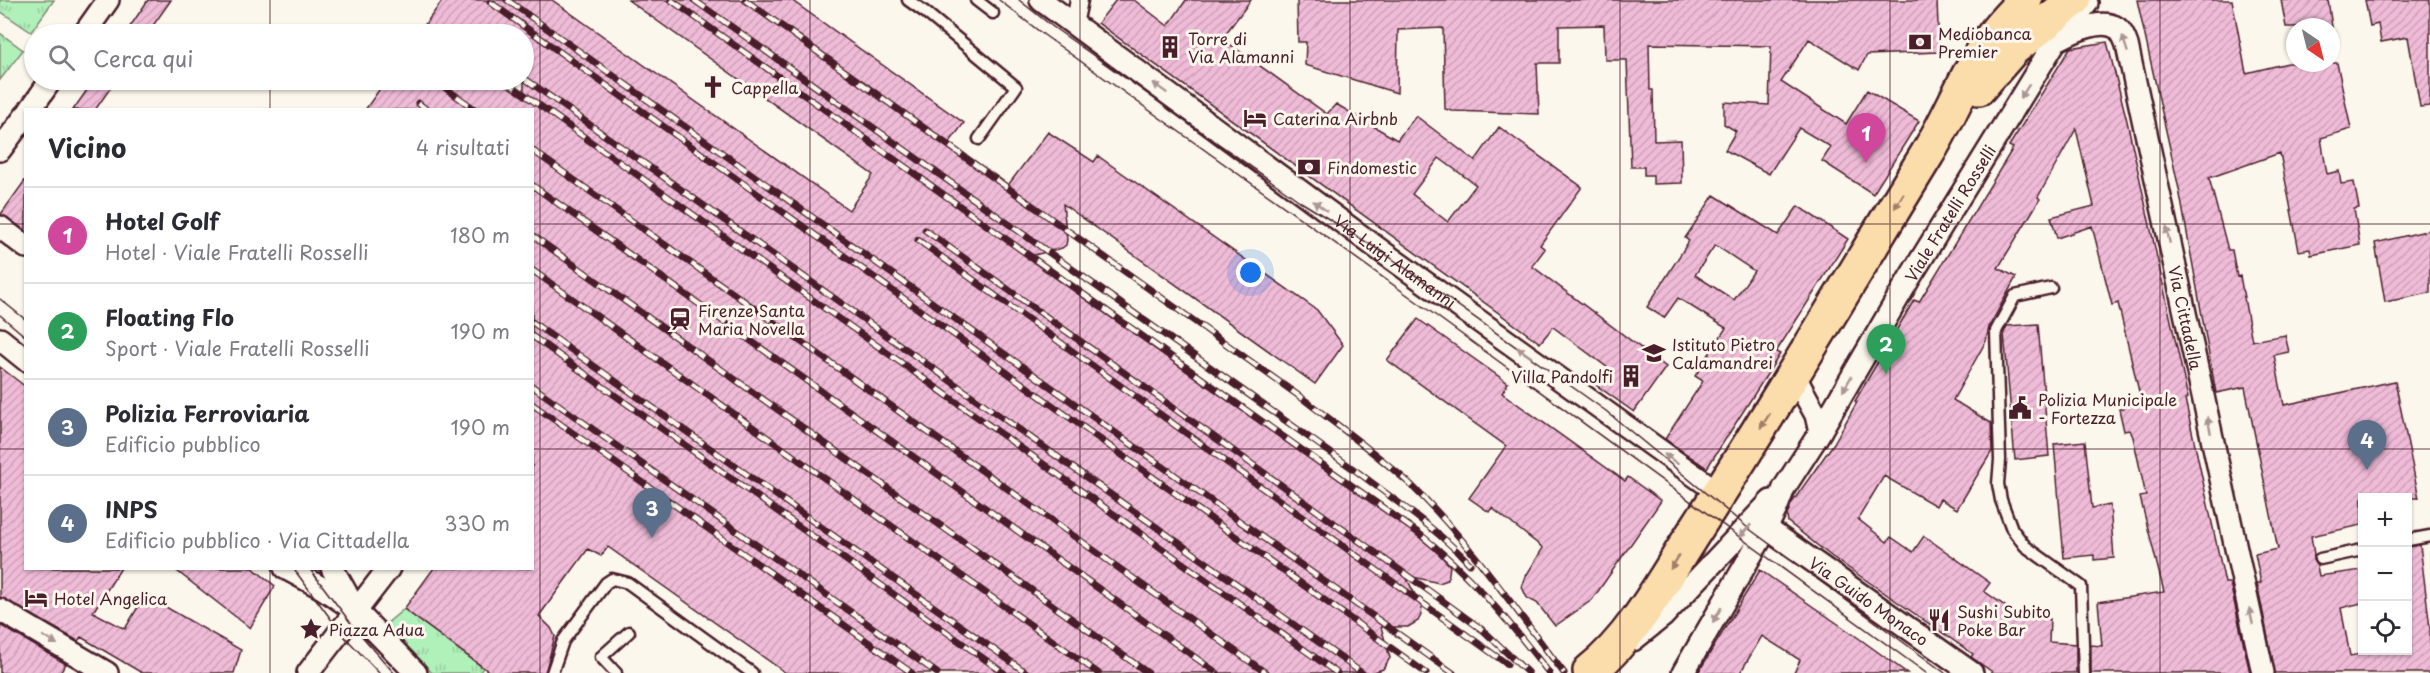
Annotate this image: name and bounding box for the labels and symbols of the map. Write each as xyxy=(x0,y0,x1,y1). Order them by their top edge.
north arrow xyxy=(2286,18,2340,72)
place label: Mediobanca Premier xyxy=(1938,21,2031,63)
place label: Torre di Via Alamanni xyxy=(1188,26,1294,68)
bank icon: Mediobanca Premier xyxy=(1907,29,1933,55)
building icon: Torre di Via Alamanni xyxy=(1157,34,1183,60)
one-way arrow xyxy=(2120,35,2130,53)
church icon: Cappella xyxy=(700,74,726,100)
place label: Cappella xyxy=(731,75,798,99)
one-way arrow xyxy=(1153,82,1169,94)
one-way arrow xyxy=(2019,83,2030,99)
hotel icon: Caterina Airbnb xyxy=(1242,105,1268,131)
place label: Caterina Airbnb xyxy=(1273,106,1398,130)
pin: 1 xyxy=(1846,114,1886,163)
street label: Viale Fratelli Rosselli xyxy=(1898,140,2001,286)
bank icon: Findomestic xyxy=(1296,154,1322,180)
place label: Findomestic xyxy=(1327,155,1417,179)
one-way arrow xyxy=(1893,193,1904,209)
one-way arrow xyxy=(1313,200,1328,212)
street label: Via Luigi Alamanni xyxy=(1329,208,1462,313)
one-way arrow xyxy=(2163,225,2172,244)
your location xyxy=(1236,258,1265,287)
street label: Via Cittadella xyxy=(2163,263,2209,372)
place label: Firenze Santa Maria Novella xyxy=(698,298,805,340)
station icon: Firenze Santa Maria Novella xyxy=(667,306,693,332)
pin: 2 xyxy=(1866,324,1906,374)
place label: Istituto Pietro Calamandrei xyxy=(1672,332,1775,374)
school or university icon: Istituto Pietro Calamandrei xyxy=(1641,340,1667,366)
one-way arrow xyxy=(1517,347,1532,359)
building icon: Villa Pandolfi xyxy=(1618,363,1644,389)
place label: Villa Pandolfi xyxy=(1511,364,1613,388)
one-way arrow xyxy=(1842,376,1853,392)
place label: Polizia Municipale - Fortezza xyxy=(2038,387,2177,429)
public building icon: Polizia Municipale - Fortezza xyxy=(2007,395,2033,421)
one-way arrow xyxy=(1760,413,1771,429)
one-way arrow xyxy=(2204,416,2213,435)
pin: 4 xyxy=(2348,420,2386,470)
one-way arrow xyxy=(1664,453,1679,465)
pin: 3 xyxy=(632,488,672,538)
one-way arrow xyxy=(1738,523,1752,538)
street label: Via Guido Monaco xyxy=(1804,550,1934,651)
one-way arrow xyxy=(1669,554,1680,570)
hotel icon: Hotel Angelica xyxy=(23,585,49,611)
place label: Hotel Angelica xyxy=(54,586,167,610)
place label: Sushi Subito Poke Bar xyxy=(1957,599,2051,641)
one-way arrow xyxy=(1711,607,1722,623)
restaurant icon: Sushi Subito Poke Bar xyxy=(1926,607,1952,633)
one-way arrow xyxy=(2245,607,2255,625)
place icon: Piazza Adua xyxy=(298,616,324,642)
place label: Piazza Adua xyxy=(329,617,424,641)
one-way arrow xyxy=(42,635,59,645)

